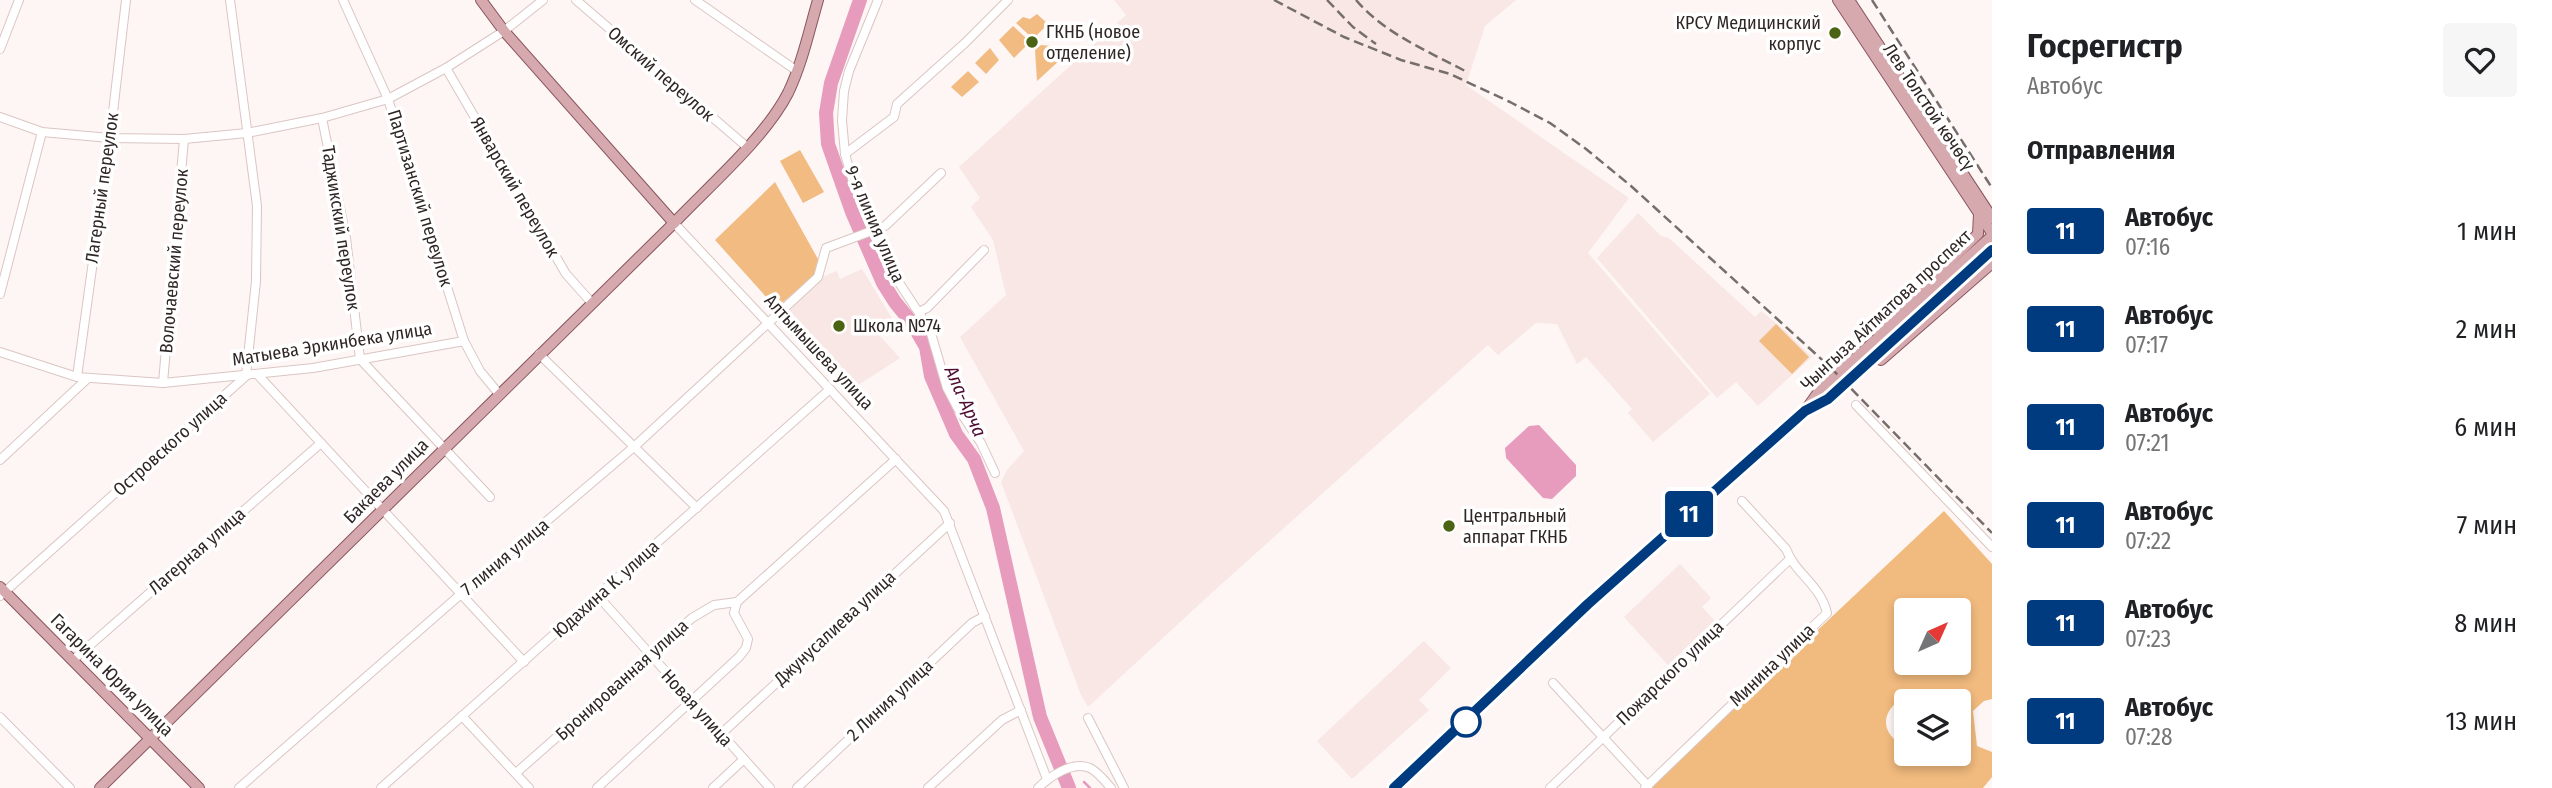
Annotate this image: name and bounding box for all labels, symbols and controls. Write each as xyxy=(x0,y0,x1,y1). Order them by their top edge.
place label: КРСУ Медицинский корпус xyxy=(1675,12,1821,55)
place label: ГКНБ (новое отделение) xyxy=(1046,21,1140,64)
street label: Омский переулок xyxy=(603,22,719,127)
button: heart xyxy=(2443,23,2517,97)
marker: КРСУ Медицинский корпус xyxy=(1827,25,1843,41)
text: Госрегистр xyxy=(2027,26,2183,66)
marker: ГКНБ (новое отделение) xyxy=(1024,34,1040,50)
street label: Лев Толстой көчөсү xyxy=(1878,39,1980,175)
text: Автобус xyxy=(2027,72,2103,100)
street label: Партизанский переулок xyxy=(383,107,458,290)
street label: Лагерный переулок xyxy=(81,111,124,265)
street label: Январский переулок xyxy=(466,113,564,262)
text: Отправления xyxy=(2027,135,2176,166)
street label: Таджикский переулок xyxy=(317,144,365,312)
street label: 9-я линия улица xyxy=(841,162,910,286)
street label: Волочаевский переулок xyxy=(155,167,193,354)
text: Автобус xyxy=(2125,202,2213,233)
text: 1 мин xyxy=(2457,216,2517,247)
text: 11 xyxy=(2056,217,2075,245)
street label: Чынгыза Айтматова проспект xyxy=(1796,225,1976,395)
text: 07:16 xyxy=(2125,233,2170,261)
street label: Алтымышева улица xyxy=(760,290,878,414)
text: Автобус xyxy=(2125,300,2213,331)
text: 2 мин xyxy=(2456,314,2517,345)
place label: Школа №74 xyxy=(853,315,941,337)
text: 11 xyxy=(2056,315,2075,343)
street label: Матыева Эркинбека улица xyxy=(231,317,434,371)
marker: Школа №74 xyxy=(831,318,847,334)
text: 07:17 xyxy=(2125,331,2168,359)
water label: Ала-Арча xyxy=(939,361,991,440)
street label: Островского улица xyxy=(109,387,231,501)
text: Автобус xyxy=(2125,398,2213,429)
text: 6 мин xyxy=(2454,412,2517,443)
text: 11 xyxy=(2056,413,2075,441)
text: 07:21 xyxy=(2125,429,2169,457)
street label: Бакаева улица xyxy=(339,434,433,528)
line badge: 11 xyxy=(1658,491,1720,537)
text: Автобус xyxy=(2125,496,2213,527)
text: 11 xyxy=(1679,500,1699,528)
street label: Лагерная улица xyxy=(144,503,250,599)
place label: Центральный аппарат ГКНБ xyxy=(1463,505,1567,548)
text: 7 мин xyxy=(2457,510,2517,541)
text: 11 xyxy=(2056,511,2075,539)
street label: 7 линия улица xyxy=(457,514,554,600)
marker: Центральный аппарат ГКНБ xyxy=(1441,518,1457,534)
text: 07:22 xyxy=(2125,527,2171,555)
street label: Юдахина К. улица xyxy=(548,535,664,642)
street label: Джунусалиева улица xyxy=(769,566,901,691)
text: Автобус xyxy=(2125,594,2213,625)
north arrow xyxy=(1894,598,1970,676)
map controls xyxy=(1894,598,1971,766)
text: 8 мин xyxy=(2454,608,2517,639)
street label: Гагарина Юрия улица xyxy=(46,609,178,741)
text: 11 xyxy=(2056,609,2075,637)
street label: Бронированная улица xyxy=(551,615,693,745)
street label: Пожарского улица xyxy=(1612,616,1728,730)
street label: Минина улица xyxy=(1725,619,1819,711)
text: 07:23 xyxy=(2125,625,2171,653)
street label: 2 Линия улица xyxy=(842,654,938,746)
street label: Новая улица xyxy=(657,665,738,751)
button: layers xyxy=(1894,689,1971,766)
text: Автобус xyxy=(2125,692,2213,723)
text: 13 мин xyxy=(2445,706,2517,737)
unlabelled marker xyxy=(1451,707,1481,737)
text: 11 xyxy=(2056,707,2075,735)
text: 07:28 xyxy=(2125,723,2172,751)

